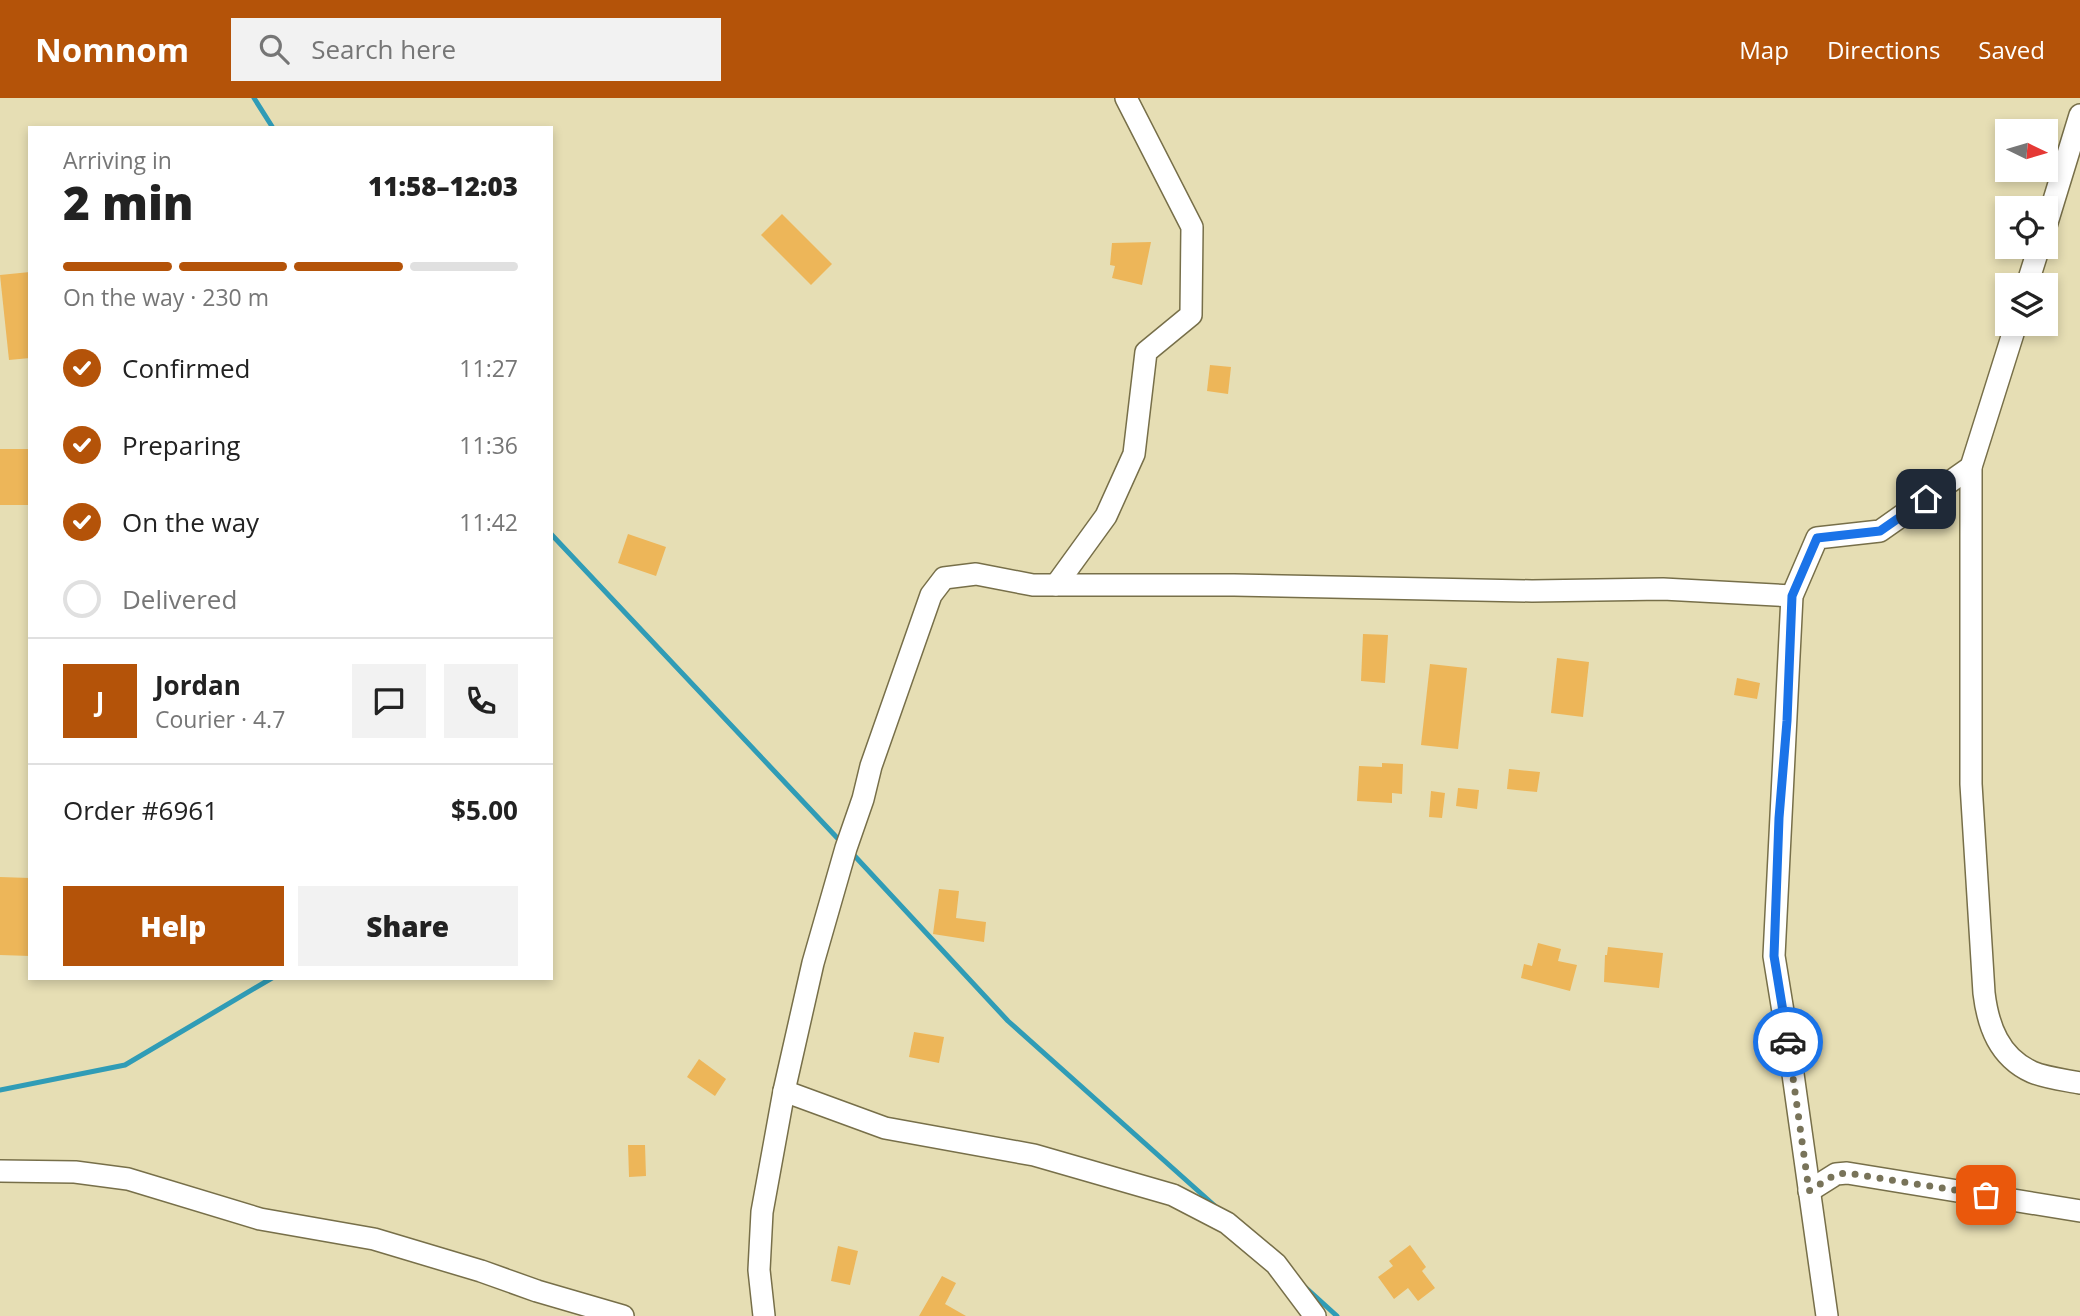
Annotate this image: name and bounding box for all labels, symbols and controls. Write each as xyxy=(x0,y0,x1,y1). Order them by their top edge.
search box xyxy=(231,18,721,81)
text: Nomnom xyxy=(35,27,189,72)
icon: search xyxy=(255,30,293,68)
text: Search here xyxy=(311,31,456,67)
text: Map xyxy=(1739,33,1789,66)
text: Directions xyxy=(1827,33,1940,66)
text: Saved xyxy=(1978,33,2045,66)
north arrow xyxy=(1995,119,2058,182)
map controls xyxy=(1995,119,2058,336)
text: Arriving in xyxy=(63,144,172,176)
text: 11:58–12:03 xyxy=(368,168,518,204)
text: 2 min xyxy=(63,171,194,233)
button: locate xyxy=(1995,196,2058,259)
button: layers xyxy=(1995,273,2058,336)
text: On the way · 230 m xyxy=(63,281,269,313)
icon: check xyxy=(63,349,101,387)
text: Confirmed xyxy=(122,350,250,386)
text: 11:27 xyxy=(459,352,518,384)
icon: check xyxy=(63,426,101,464)
text: Preparing xyxy=(122,427,240,463)
text: 11:36 xyxy=(459,429,518,461)
pin xyxy=(1896,469,1956,529)
icon: home xyxy=(1907,480,1945,518)
icon: check xyxy=(63,503,101,541)
text: On the way xyxy=(122,504,259,540)
text: 11:42 xyxy=(459,506,518,538)
text: Delivered xyxy=(122,581,237,617)
button: chat xyxy=(352,664,426,738)
button: phone xyxy=(444,664,518,738)
text: Jordan xyxy=(155,667,241,703)
text: J xyxy=(96,683,104,719)
text: Courier · 4.7 xyxy=(155,703,285,735)
text: Order #6961 xyxy=(63,792,218,828)
text: $5.00 xyxy=(451,792,518,828)
button: Help xyxy=(63,886,284,966)
button: Share xyxy=(298,886,518,966)
courier xyxy=(1753,1007,1823,1077)
icon: car xyxy=(1769,1023,1807,1061)
pin xyxy=(1956,1165,2016,1225)
icon: bag xyxy=(1967,1176,2005,1214)

